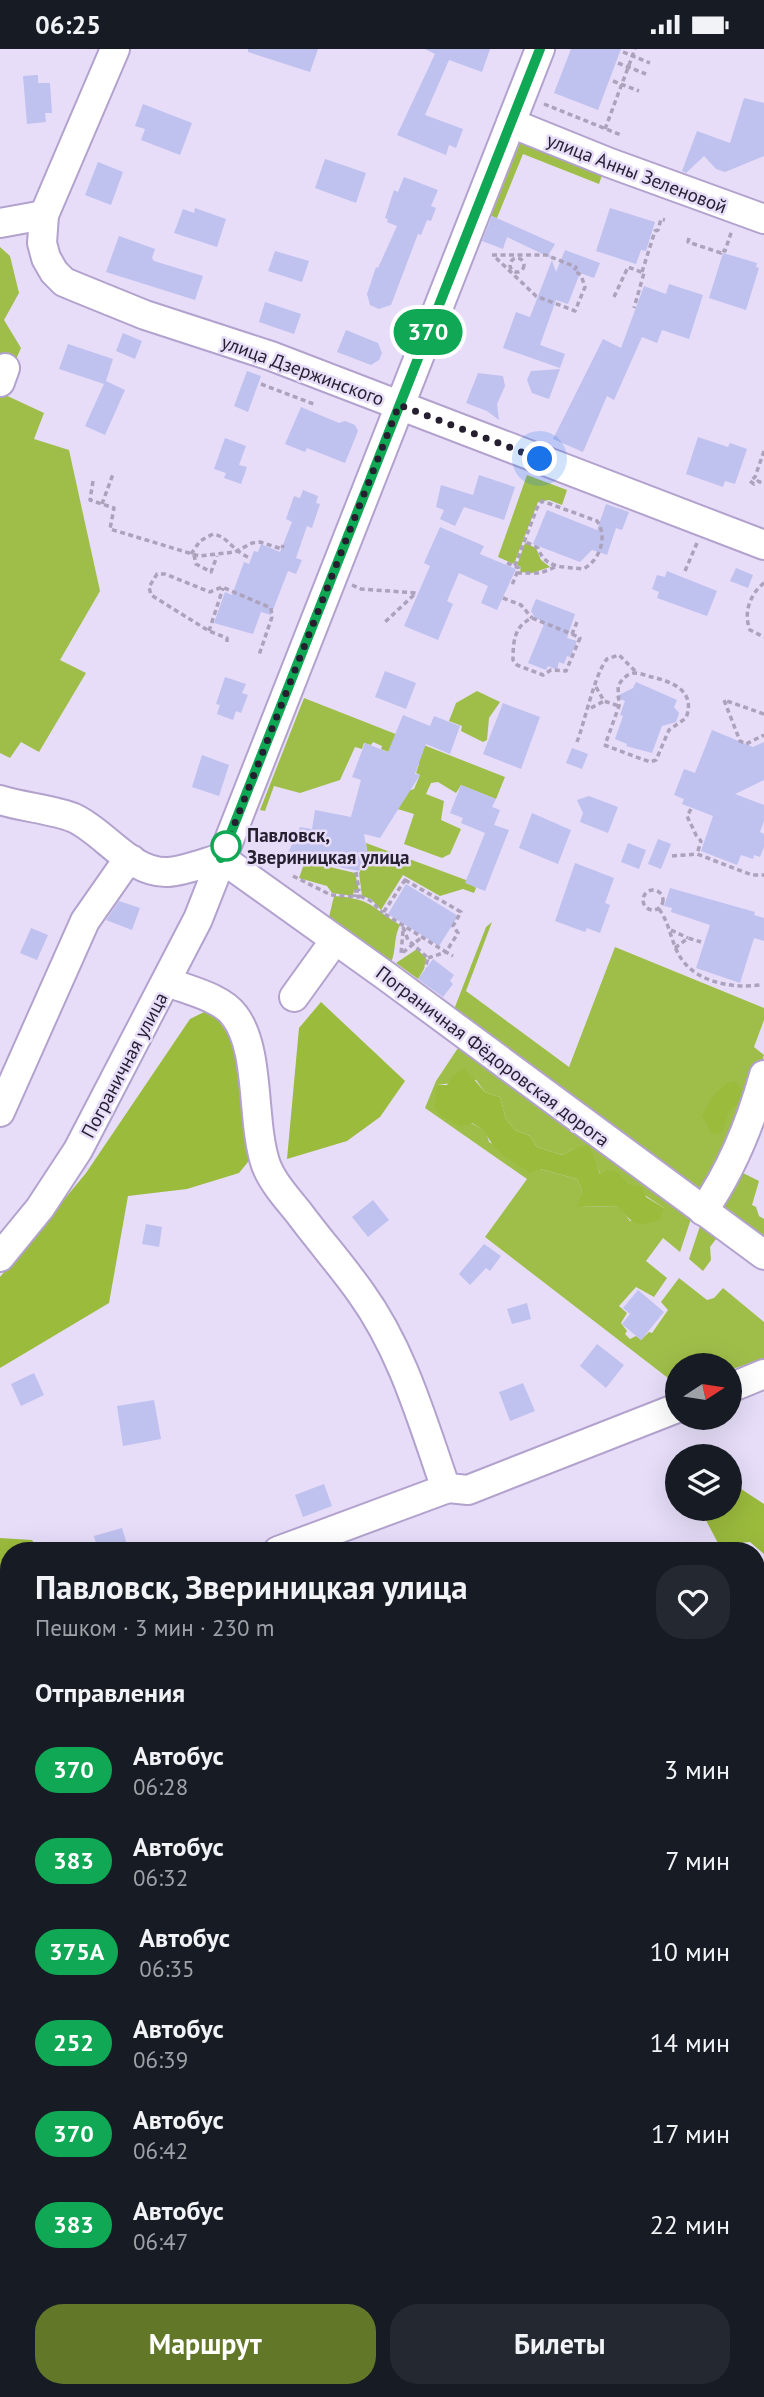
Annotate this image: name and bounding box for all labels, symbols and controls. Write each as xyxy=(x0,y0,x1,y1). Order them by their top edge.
text: 06:25 xyxy=(35,8,101,41)
street label: улица Анны Зеленовой xyxy=(543,128,731,218)
line badge: 370 xyxy=(388,309,468,355)
text: 370 xyxy=(408,316,448,347)
street label: улица Дзержинского xyxy=(218,329,388,411)
your location xyxy=(522,441,557,476)
place label: Павловск, Звериницкая улица xyxy=(247,823,410,869)
marker: Павловск, Звериницкая улица xyxy=(211,831,241,861)
street label: Пограничная Фёдоровская дорога xyxy=(372,960,614,1152)
street label: Пограничная улица xyxy=(75,988,173,1142)
north arrow xyxy=(665,1353,742,1430)
map controls xyxy=(665,1353,742,1521)
button: layers xyxy=(665,1444,742,1521)
text: Павловск, Звериницкая улица xyxy=(35,1565,468,1608)
button: heart xyxy=(656,1565,730,1639)
text: Пешком · 3 мин · 230 m xyxy=(35,1613,274,1642)
text: Отправления xyxy=(35,1676,185,1709)
text: Автобус xyxy=(133,1739,224,1772)
text: 3 мин xyxy=(664,1753,730,1786)
text: 370 xyxy=(53,1754,94,1785)
text: 06:28 xyxy=(133,1772,188,1801)
text: Автобус xyxy=(133,1830,224,1863)
text: 7 мин xyxy=(665,1844,730,1877)
text: 383 xyxy=(53,1845,94,1876)
text: 06:32 xyxy=(133,1863,188,1892)
text: Автобус xyxy=(139,1921,230,1954)
text: 10 мин xyxy=(650,1935,730,1968)
text: 375А xyxy=(49,1936,104,1967)
text: 06:35 xyxy=(139,1954,195,1983)
text: Автобус xyxy=(133,2012,224,2045)
text: 14 мин xyxy=(650,2026,730,2059)
text: 252 xyxy=(53,2027,94,2058)
text: 06:39 xyxy=(133,2045,188,2074)
text: Автобус xyxy=(133,2103,224,2136)
text: 17 мин xyxy=(651,2117,730,2150)
text: 370 xyxy=(53,2118,94,2149)
text: 06:42 xyxy=(133,2136,188,2165)
text: Автобус xyxy=(133,2194,224,2227)
text: 22 мин xyxy=(650,2208,730,2241)
text: 383 xyxy=(53,2209,94,2240)
text: 06:47 xyxy=(133,2227,188,2256)
button: Маршрут xyxy=(35,2304,376,2384)
button: Билеты xyxy=(390,2304,730,2384)

